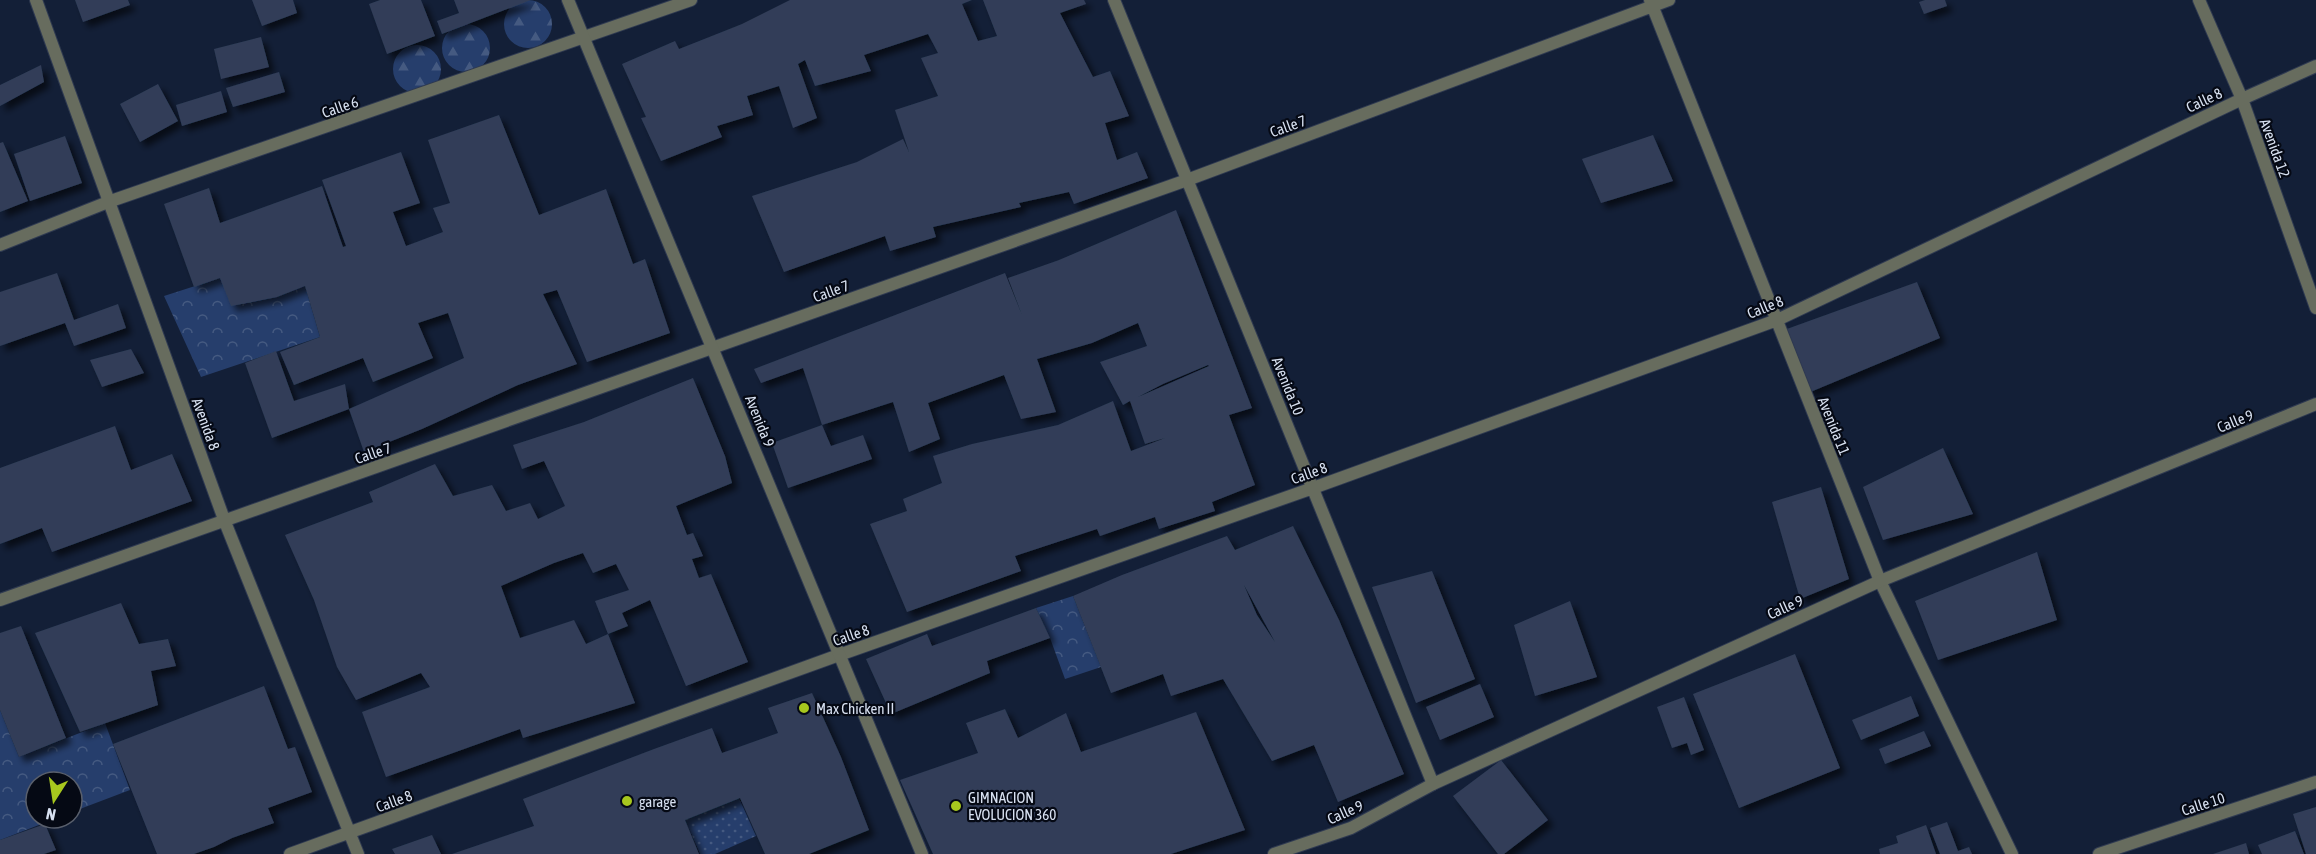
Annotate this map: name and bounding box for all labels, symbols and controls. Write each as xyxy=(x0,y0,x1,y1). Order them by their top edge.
street label: Calle 8 xyxy=(2183,84,2225,116)
street label: Calle 6 xyxy=(320,93,360,121)
street label: Calle 7 xyxy=(1267,112,1309,140)
street label: Avenida 12 xyxy=(2257,116,2293,180)
street label: Calle 7 xyxy=(810,277,852,305)
street label: Calle 8 xyxy=(1744,292,1786,322)
street label: Avenida 10 xyxy=(1269,354,1307,418)
street label: Avenida 9 xyxy=(742,393,778,449)
street label: Avenida 11 xyxy=(1815,394,1853,458)
street label: Avenida 8 xyxy=(189,396,223,452)
street label: Calle 9 xyxy=(2214,406,2256,436)
street label: Calle 7 xyxy=(353,439,393,467)
street label: Calle 8 xyxy=(1288,459,1330,487)
street label: Calle 9 xyxy=(1764,592,1806,622)
street label: Calle 8 xyxy=(831,621,871,649)
place label: Max Chicken II xyxy=(816,700,894,717)
marker: Max Chicken II xyxy=(797,701,811,715)
north arrow xyxy=(24,770,84,830)
street label: Calle 8 xyxy=(373,787,415,815)
place label: GIMNACION EVOLUCION 360 xyxy=(968,789,1056,823)
street label: Calle 10 xyxy=(2179,789,2227,819)
place label: garage xyxy=(639,793,676,810)
marker: garage xyxy=(620,794,634,808)
street label: Calle 9 xyxy=(1324,797,1366,827)
marker: GIMNACION EVOLUCION 360 xyxy=(949,799,963,813)
text: N xyxy=(44,805,57,824)

